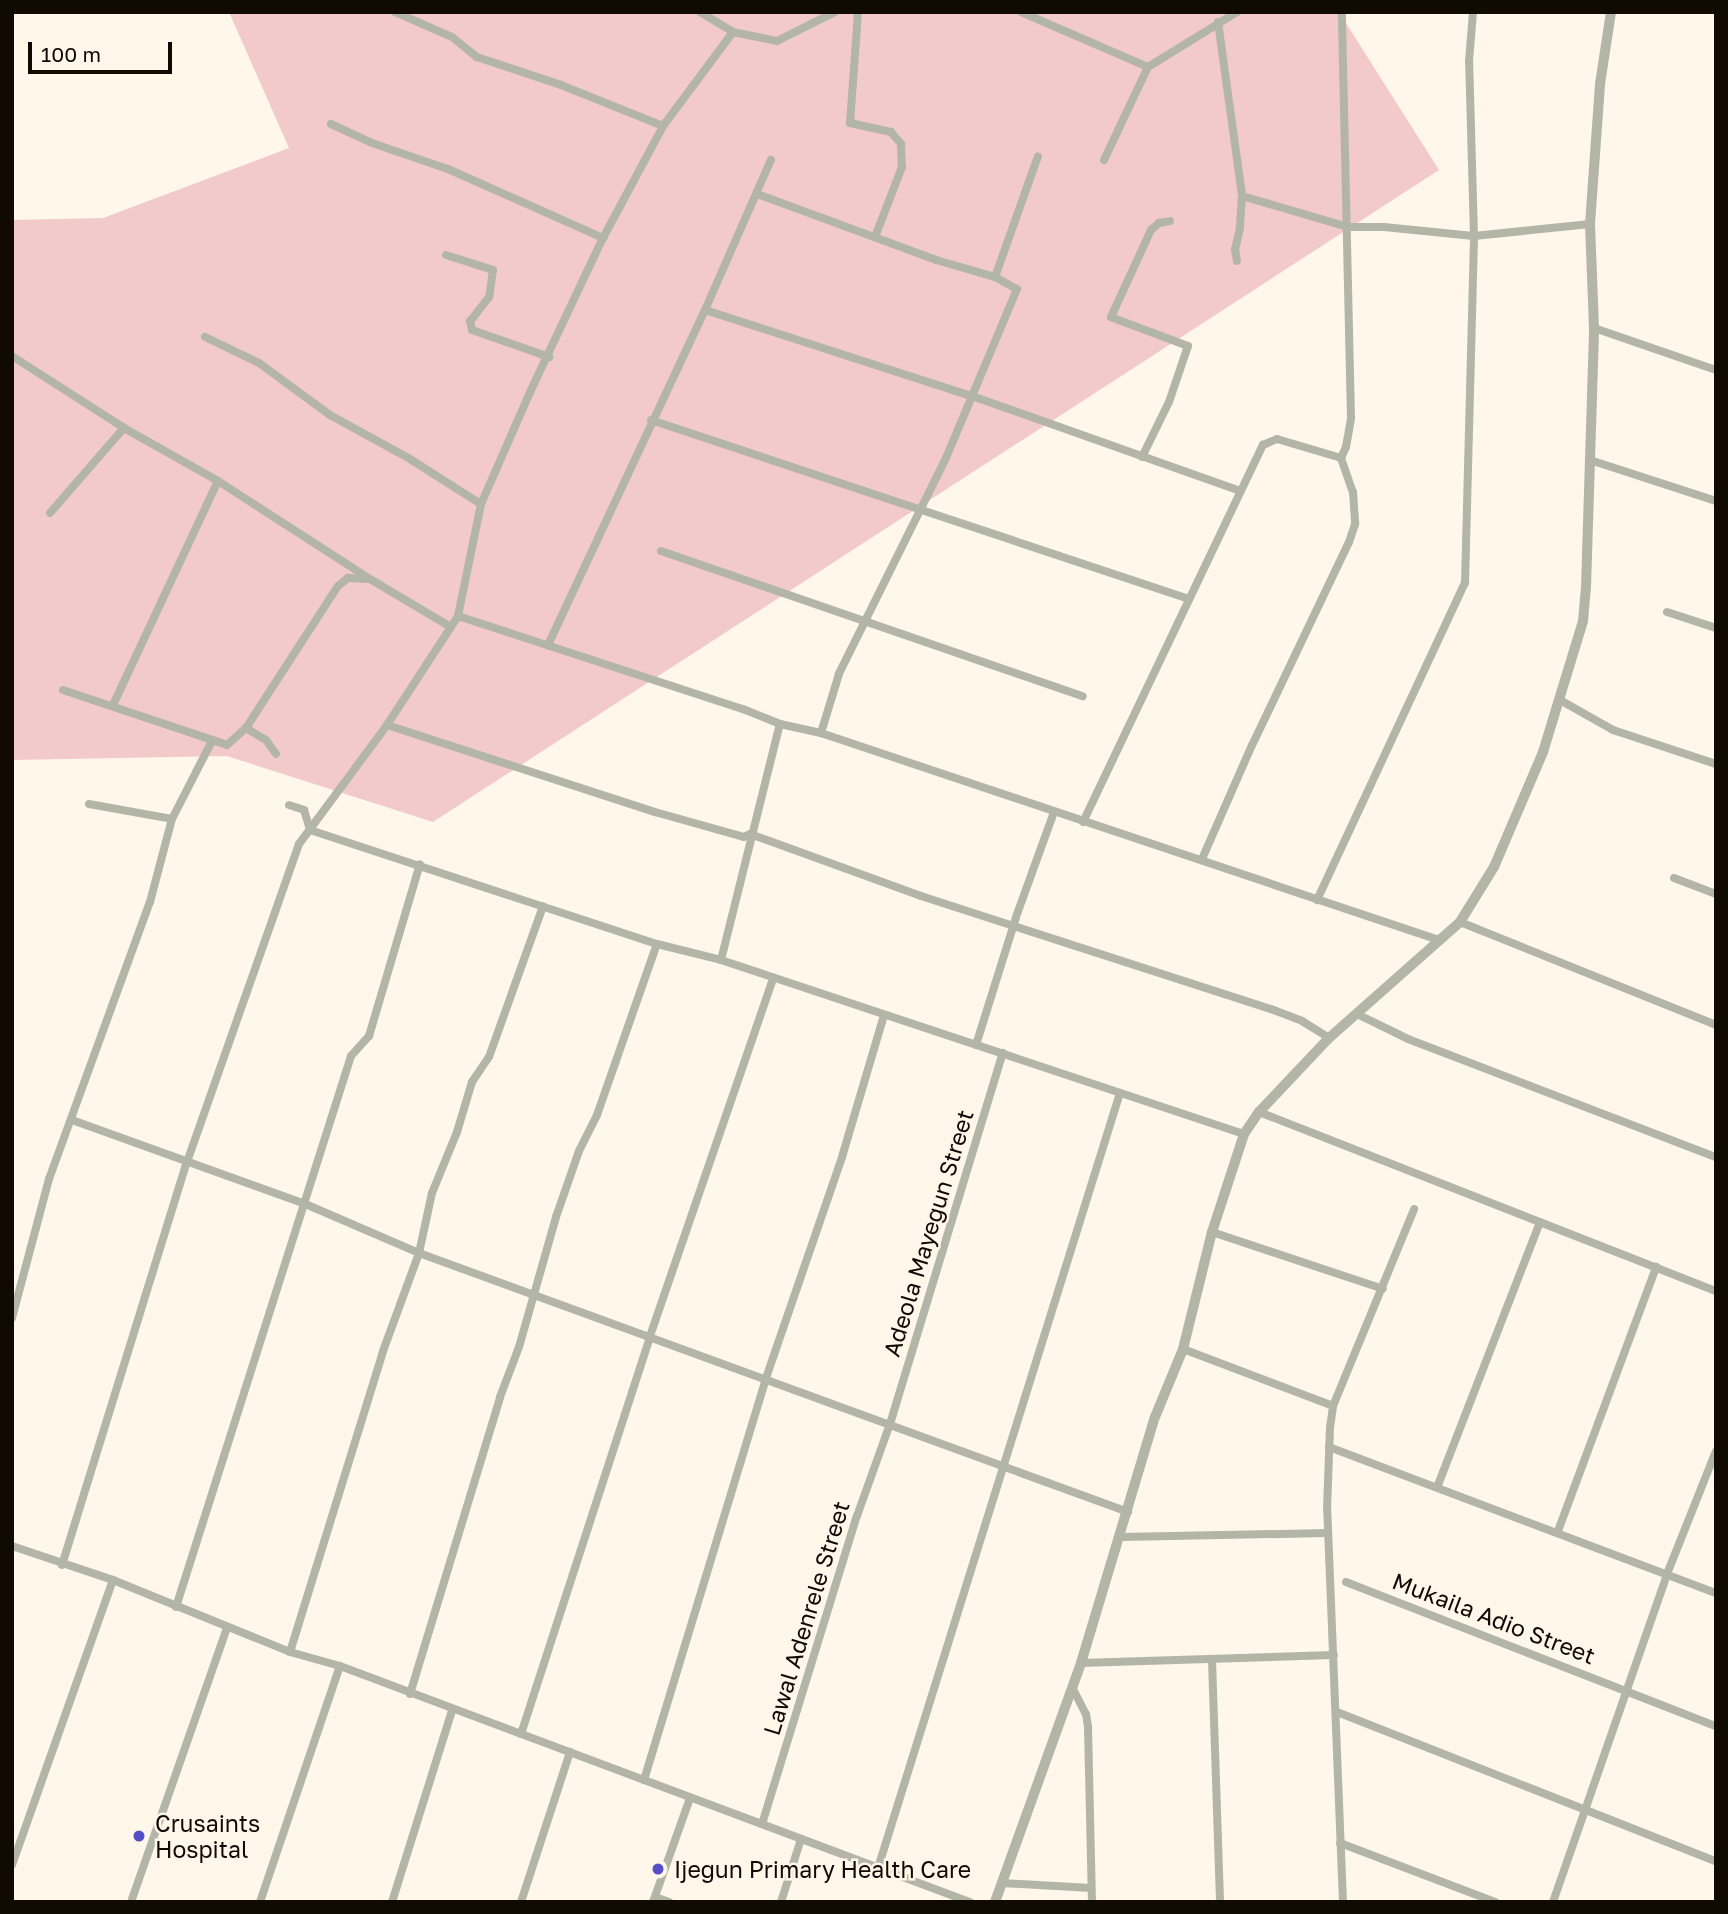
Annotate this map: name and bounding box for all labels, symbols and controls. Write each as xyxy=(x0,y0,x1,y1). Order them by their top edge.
scale bar xyxy=(32,28,175,72)
text: 100 m xyxy=(41,41,101,67)
street label: Adeola Mayegun Street xyxy=(877,1106,979,1360)
street label: Lawal Adenrele Street xyxy=(757,1498,855,1738)
street label: Mukaila Adio Street xyxy=(1389,1567,1599,1669)
place label: Crusaints Hospital xyxy=(155,1809,260,1863)
marker: Crusaints Hospital xyxy=(129,1826,149,1846)
place label: Ijegun Primary Health Care xyxy=(674,1855,971,1883)
marker: Ijegun Primary Health Care xyxy=(648,1859,668,1879)

